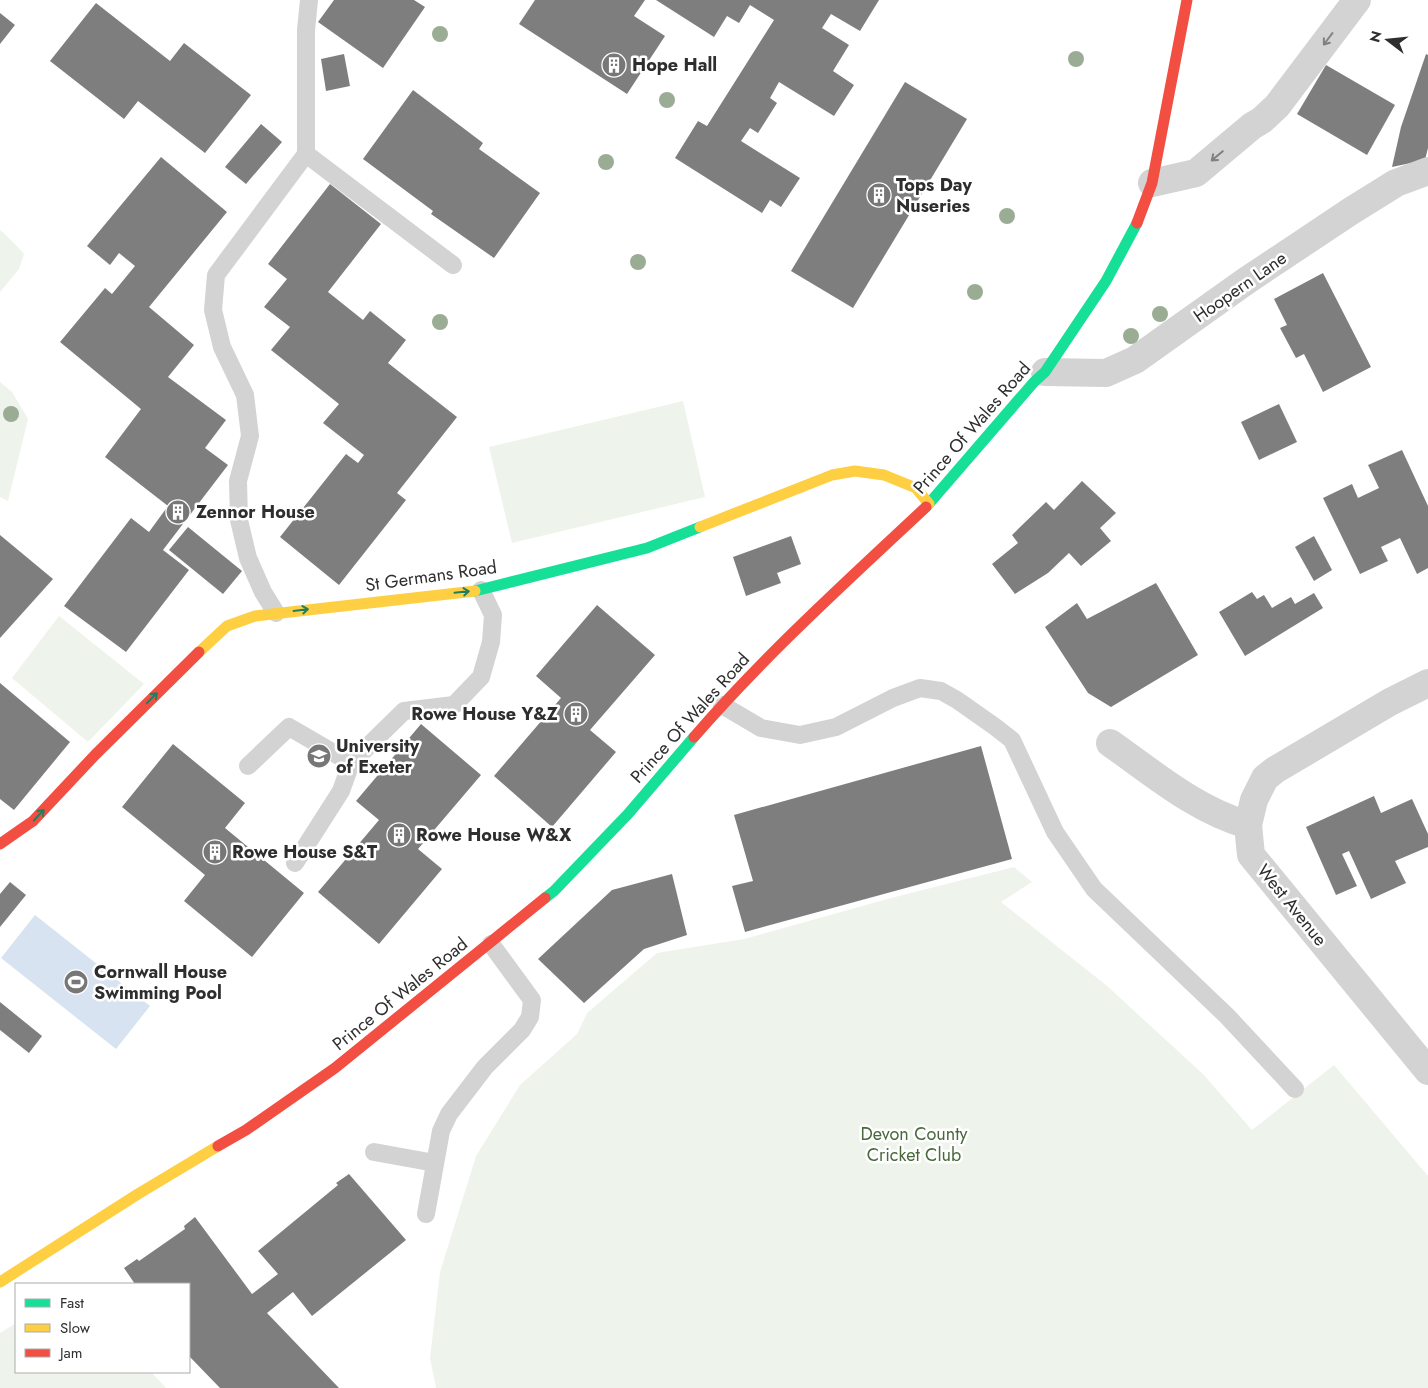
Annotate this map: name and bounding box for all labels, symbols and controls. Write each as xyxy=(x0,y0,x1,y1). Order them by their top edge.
north arrow xyxy=(1363,15,1413,65)
text: N xyxy=(1364,28,1387,45)
one-way arrow xyxy=(1322,32,1333,45)
building icon: Hope Hall xyxy=(601,52,627,78)
place label: Hope Hall xyxy=(632,52,717,78)
one-way arrow xyxy=(1210,150,1223,161)
place label: Tops Day Nuseries xyxy=(896,172,972,219)
building icon: Tops Day Nuseries xyxy=(866,182,892,208)
street label: Hoopern Lane xyxy=(1188,245,1292,329)
street label: Prince Of Wales Road xyxy=(907,356,1037,500)
building icon: Zennor House xyxy=(165,499,191,525)
place label: Zennor House xyxy=(196,499,315,525)
street label: St Germans Road xyxy=(364,554,498,598)
one-way arrow xyxy=(454,587,470,597)
one-way arrow xyxy=(292,605,308,615)
street label: Prince Of Wales Road xyxy=(624,647,756,789)
one-way arrow xyxy=(146,692,158,705)
place label: Rowe House Y&Z xyxy=(411,701,558,727)
building icon: Rowe House Y&Z xyxy=(563,701,589,727)
place label: University of Exeter xyxy=(336,733,420,780)
school or university icon: University of Exeter xyxy=(306,743,332,769)
one-way arrow xyxy=(33,809,45,822)
building icon: Rowe House W&X xyxy=(386,822,412,848)
place label: Rowe House W&X xyxy=(416,822,572,848)
building icon: Rowe House S&T xyxy=(202,839,228,865)
place label: Rowe House S&T xyxy=(232,839,378,865)
street label: West Avenue xyxy=(1251,858,1333,952)
street label: Prince Of Wales Road xyxy=(327,931,473,1057)
place label: Cornwall House Swimming Pool xyxy=(94,959,227,1006)
sports icon: Cornwall House Swimming Pool xyxy=(63,969,89,995)
park label: Devon County Cricket Club xyxy=(861,1121,968,1168)
legend xyxy=(15,1283,190,1373)
text: Fast xyxy=(60,1292,84,1314)
text: Slow xyxy=(60,1317,91,1339)
text: Jam xyxy=(58,1342,83,1364)

